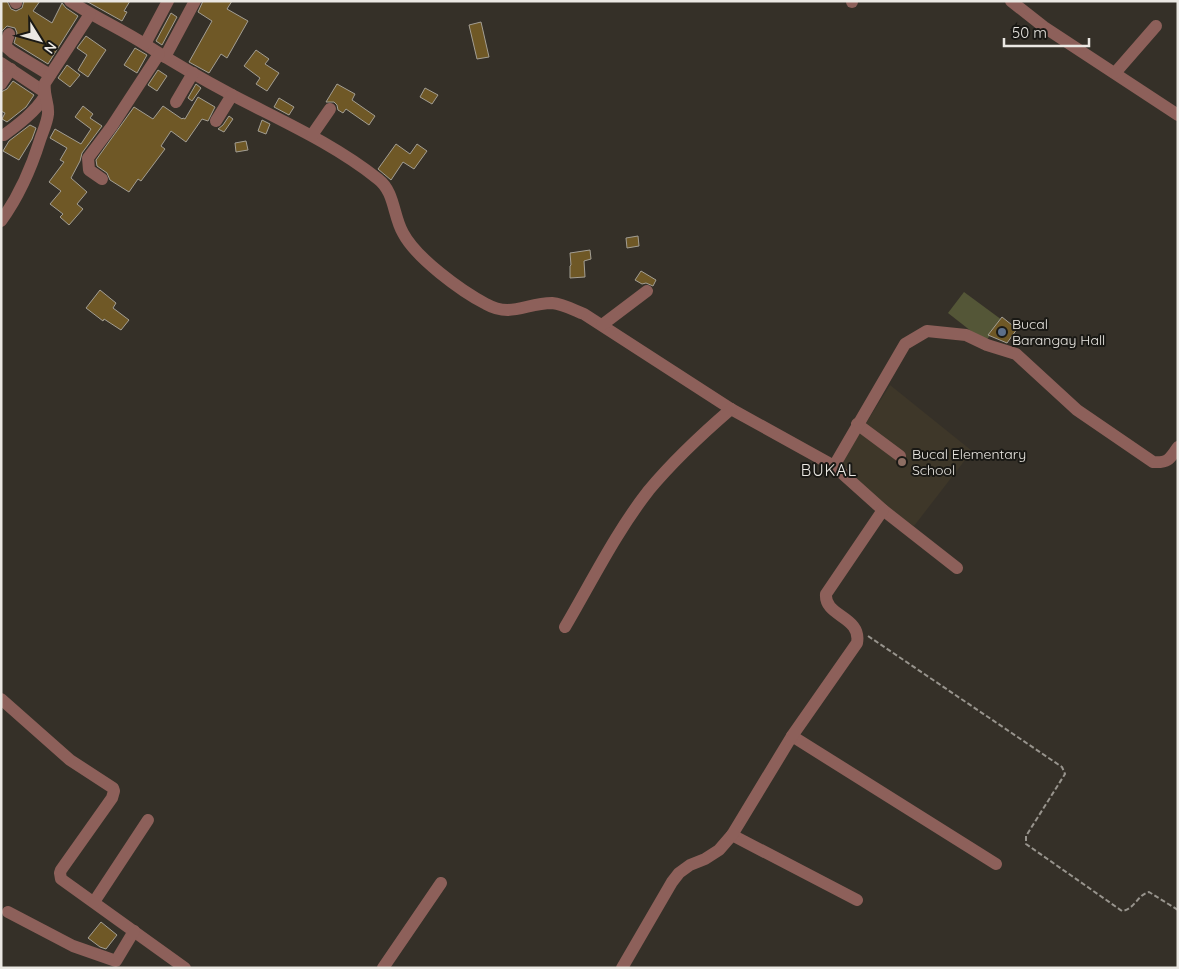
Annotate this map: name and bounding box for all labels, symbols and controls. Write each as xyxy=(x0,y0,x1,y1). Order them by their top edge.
north arrow xyxy=(15,15,65,65)
scale bar xyxy=(1004,15,1089,47)
text: 50 m xyxy=(1012,23,1047,42)
text: N xyxy=(40,38,61,57)
place label: Bucal Barangay Hall xyxy=(1012,315,1105,349)
marker: Bucal Barangay Hall xyxy=(996,326,1008,338)
place label: Bucal Elementary School xyxy=(912,445,1026,479)
marker: Bucal Elementary School xyxy=(896,456,908,468)
district label: BUKAL xyxy=(801,460,857,480)

